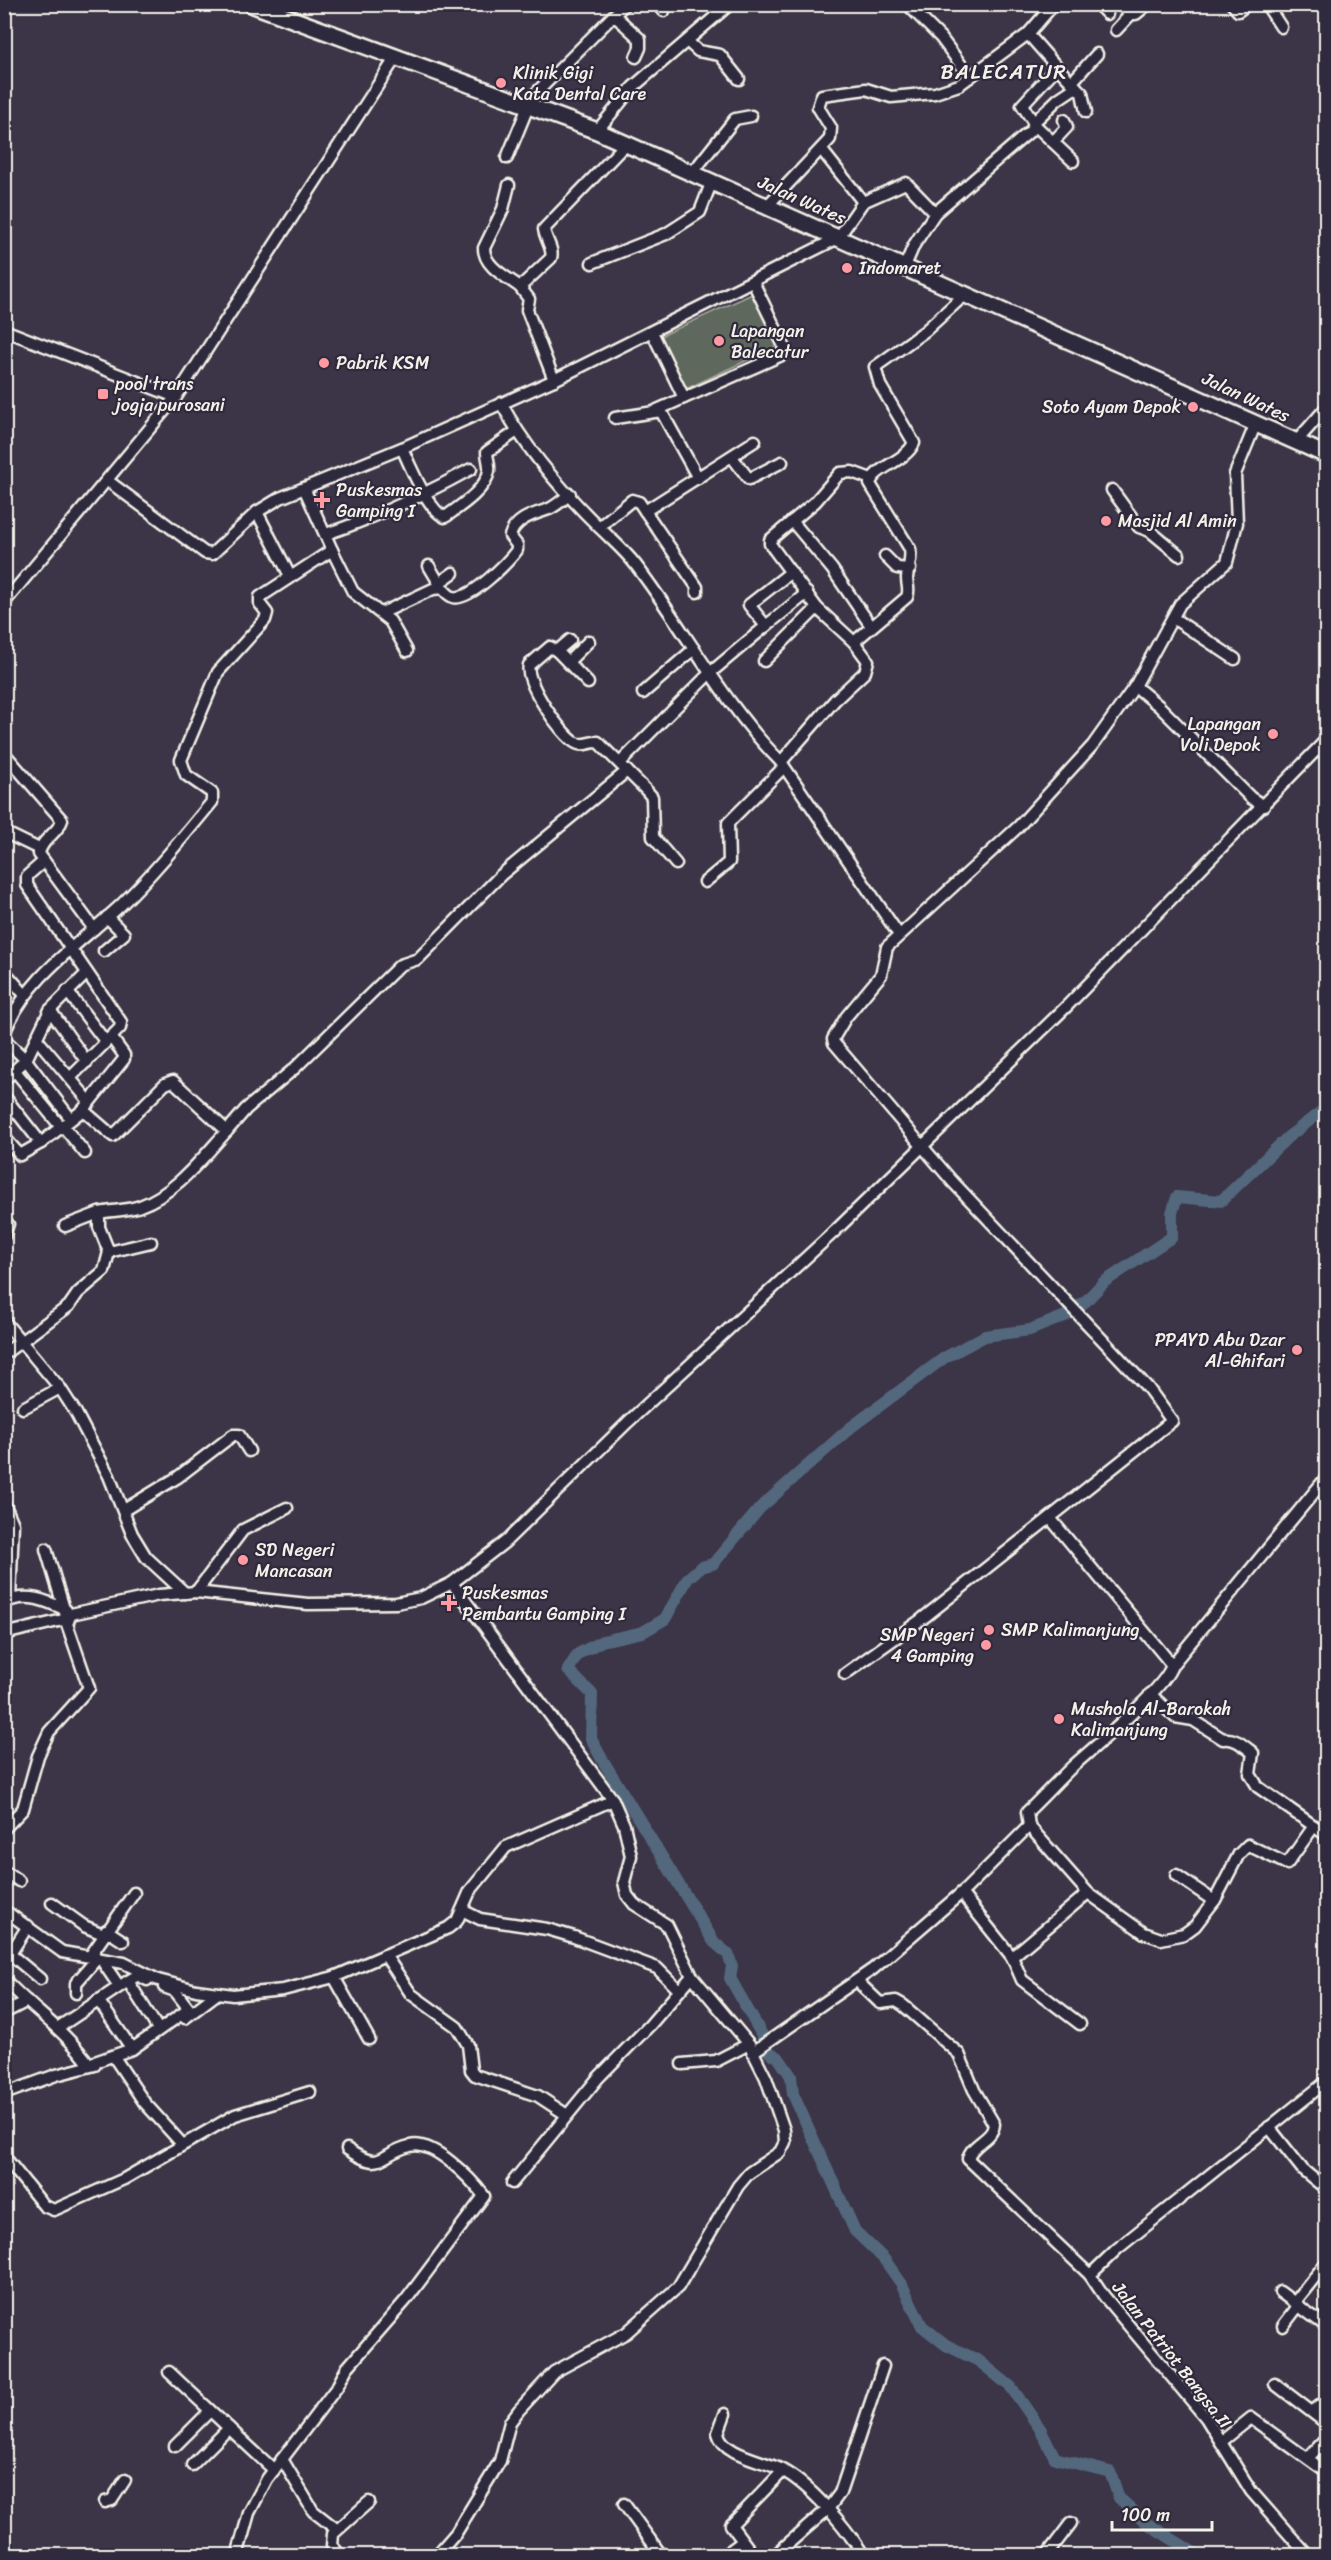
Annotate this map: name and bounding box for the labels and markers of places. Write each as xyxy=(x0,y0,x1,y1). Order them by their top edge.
place label: Klinik Gigi Kata Dental Care xyxy=(513,57,646,110)
marker: Klinik Gigi Kata Dental Care xyxy=(494,76,508,90)
place label: Indomaret xyxy=(858,252,941,284)
marker: Indomaret xyxy=(840,261,854,275)
place label: Lapangan Balecatur xyxy=(731,315,810,368)
marker: Lapangan Balecatur xyxy=(712,334,726,348)
place label: Pabrik KSM xyxy=(336,347,430,379)
marker: Pabrik KSM xyxy=(317,356,331,370)
place label: pool trans jogja purosani xyxy=(111,368,226,421)
marker: pool trans jogja purosani xyxy=(96,387,110,401)
place label: Soto Ayam Depok xyxy=(1042,391,1181,423)
marker: Soto Ayam Depok xyxy=(1186,400,1200,414)
place label: Puskesmas Gamping I xyxy=(336,474,423,527)
marker: Puskesmas Gamping I xyxy=(313,491,331,509)
place label: Masjid Al Amin xyxy=(1118,505,1237,537)
marker: Masjid Al Amin xyxy=(1099,514,1113,528)
place label: Lapangan Voli Depok xyxy=(1180,708,1261,761)
marker: Lapangan Voli Depok xyxy=(1266,727,1280,741)
place label: PPAYD Abu Dzar Al-Ghifari xyxy=(1155,1324,1287,1377)
marker: PPAYD Abu Dzar Al-Ghifari xyxy=(1290,1343,1304,1357)
place label: SD Negeri Mancasan xyxy=(255,1534,335,1587)
marker: SD Negeri Mancasan xyxy=(236,1553,250,1567)
place label: Puskesmas Pembantu Gamping I xyxy=(462,1577,628,1630)
marker: Puskesmas Pembantu Gamping I xyxy=(440,1594,458,1612)
place label: SMP Kalimanjung xyxy=(1001,1614,1140,1646)
place label: SMP Negeri 4 Gamping xyxy=(880,1619,975,1672)
marker: SMP Kalimanjung xyxy=(982,1623,996,1637)
marker: SMP Negeri 4 Gamping xyxy=(979,1638,993,1652)
place label: Mushola Al-Barokah Kalimanjung xyxy=(1071,1693,1231,1746)
marker: Mushola Al-Barokah Kalimanjung xyxy=(1052,1712,1066,1726)

